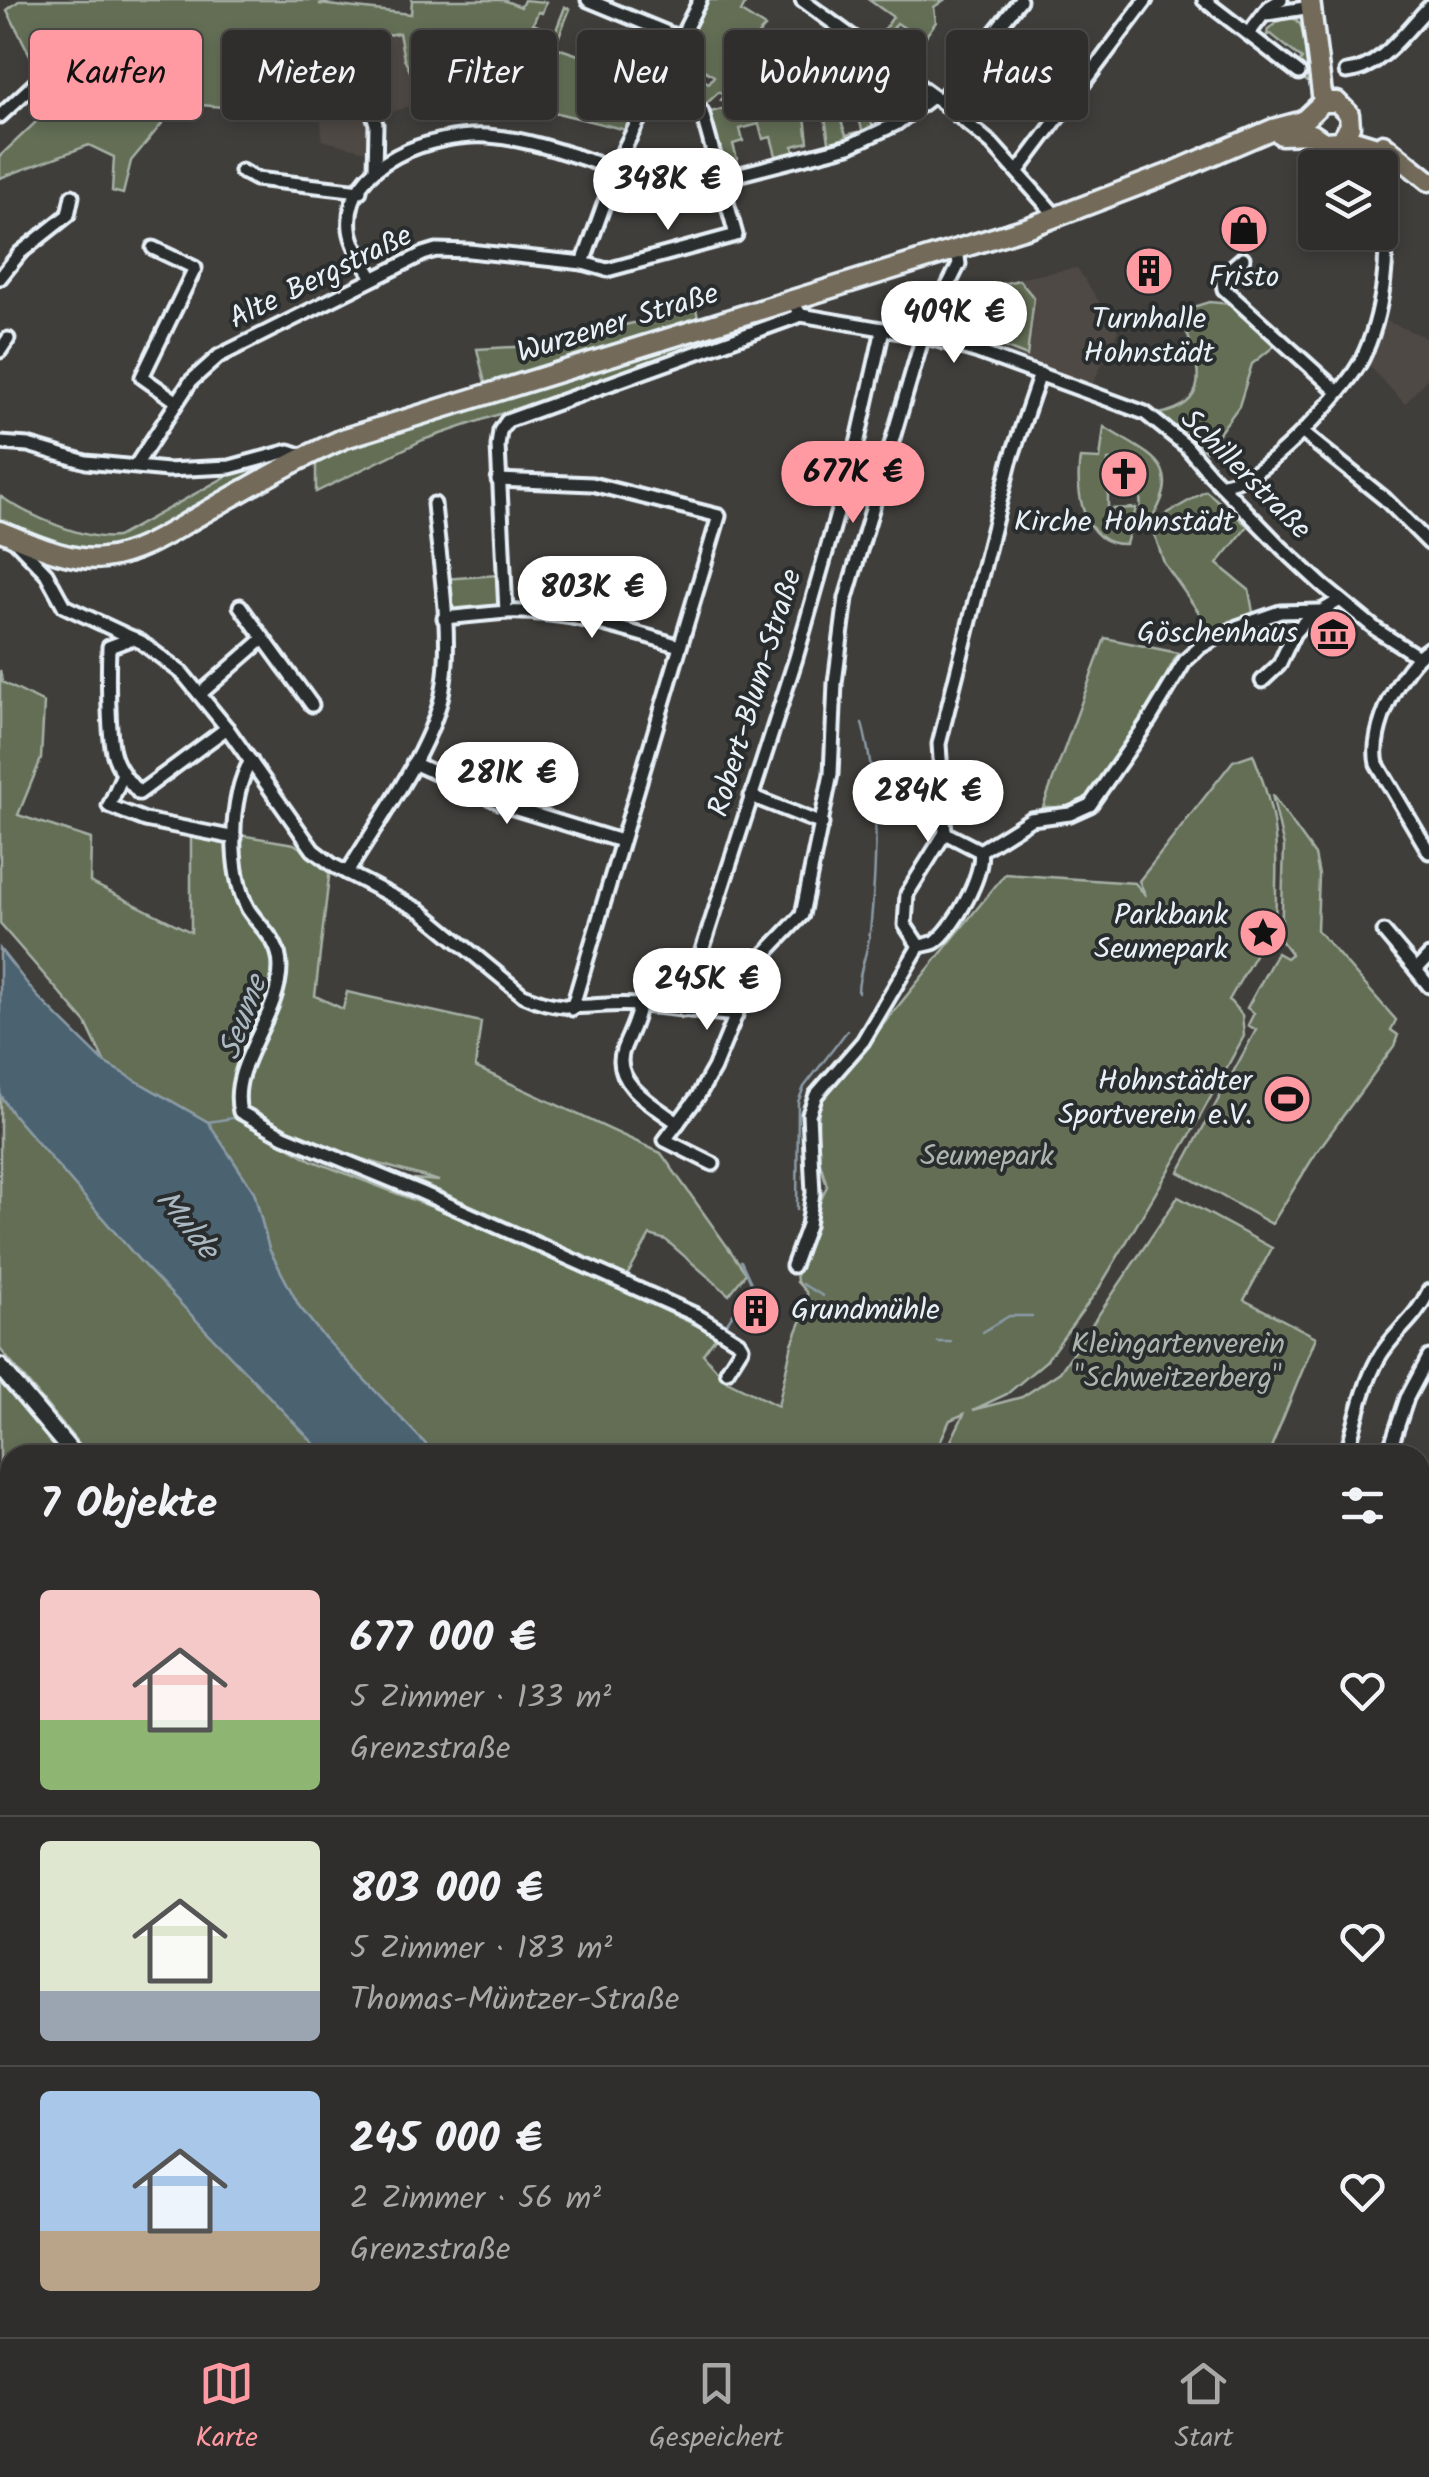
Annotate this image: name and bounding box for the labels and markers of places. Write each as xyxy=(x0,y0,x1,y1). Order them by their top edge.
pin: 348K € xyxy=(587,148,749,233)
shop icon: Fristo xyxy=(1218,203,1270,255)
building icon: Turnhalle Hohnstädt xyxy=(1123,245,1175,297)
place label: Fristo xyxy=(1209,254,1279,302)
pin: 409K € xyxy=(873,281,1035,366)
place label: Turnhalle Hohnstädt xyxy=(1084,296,1215,378)
pin: 677K € xyxy=(772,441,934,526)
church icon: Kirche Hohnstädt xyxy=(1098,448,1150,500)
place label: Kirche Hohnstädt xyxy=(1014,499,1235,547)
pin: 803K € xyxy=(511,556,673,641)
museum icon: Göschenhaus xyxy=(1307,608,1359,660)
place label: Göschenhaus xyxy=(1137,610,1298,658)
pin: 281K € xyxy=(426,742,588,827)
pin: 284K € xyxy=(847,760,1009,845)
place label: Parkbank Seumepark xyxy=(1094,892,1229,974)
place icon: Parkbank Seumepark xyxy=(1237,907,1289,959)
pin: 245K € xyxy=(626,948,788,1033)
place label: Hohnstädter Sportverein e.V. xyxy=(1058,1058,1254,1140)
sports icon: Hohnstädter Sportverein e.V. xyxy=(1261,1073,1313,1125)
building icon: Grundmühle xyxy=(730,1285,782,1337)
place label: Grundmühle xyxy=(791,1287,940,1335)

